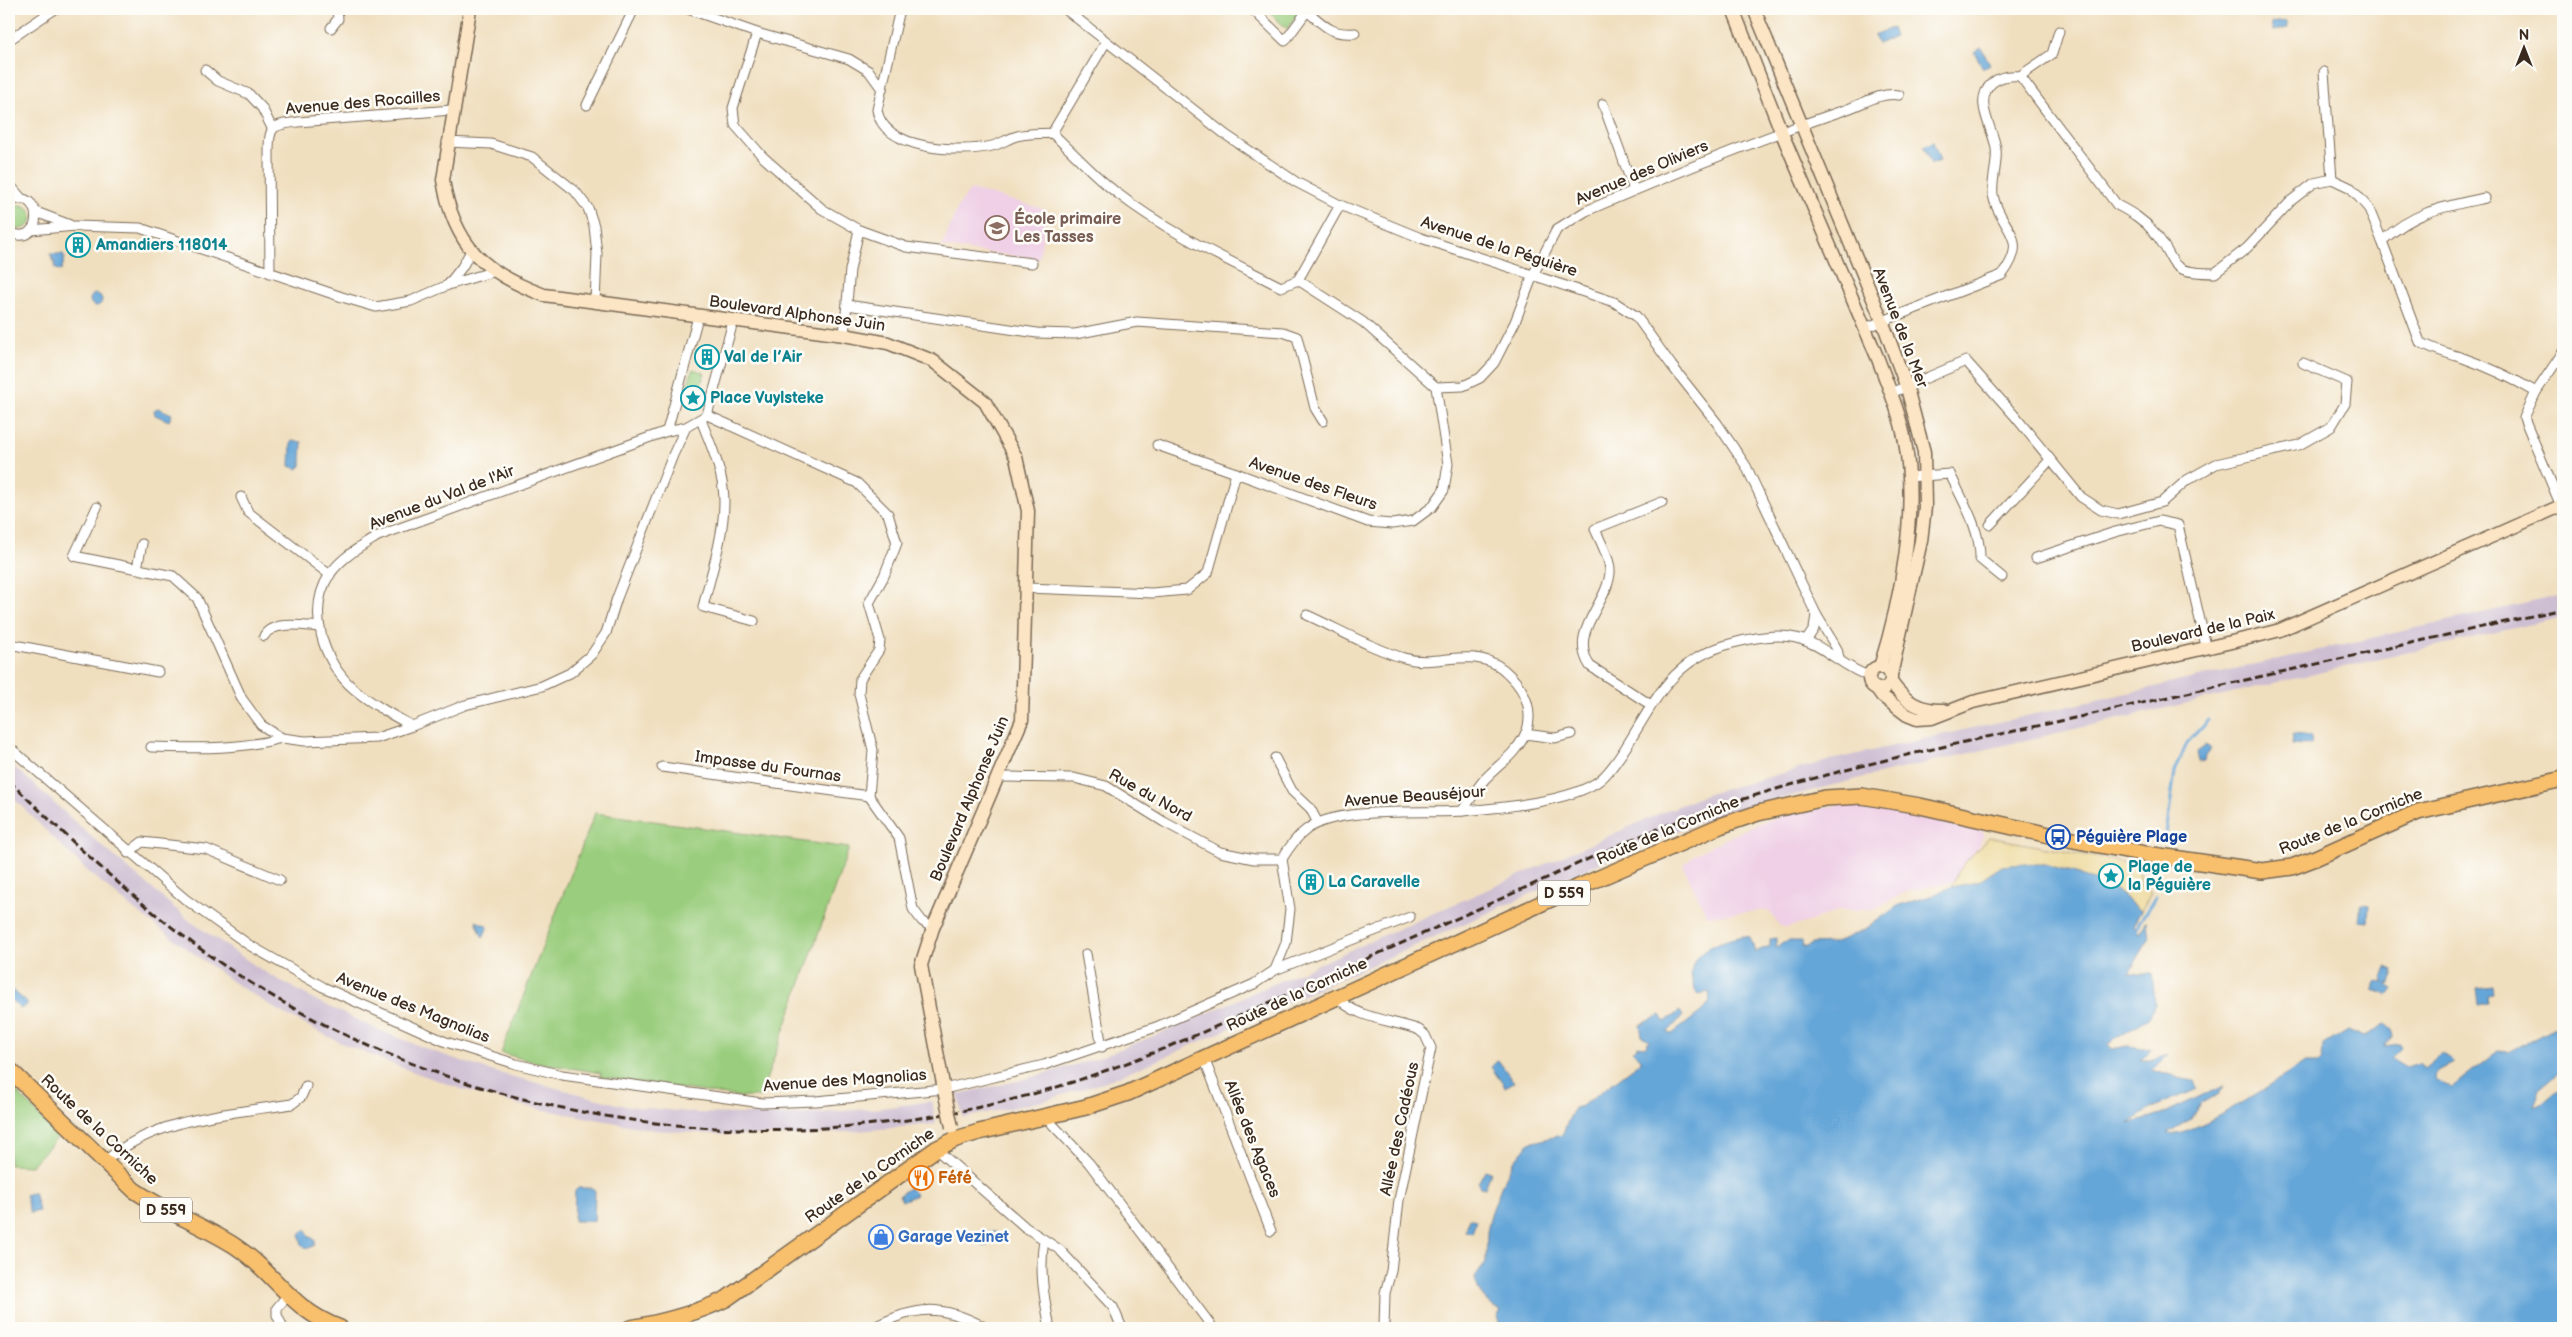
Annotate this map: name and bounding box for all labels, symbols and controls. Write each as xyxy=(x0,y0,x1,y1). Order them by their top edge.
north arrow xyxy=(2500,22,2550,72)
text: N xyxy=(2519,27,2529,44)
street label: Avenue des Rocailles xyxy=(285,87,441,119)
street label: Avenue des Oliviers xyxy=(1573,136,1711,210)
place label: École primaire Les Tasses xyxy=(1014,207,1121,247)
street label: Avenue de la Péguière xyxy=(1418,213,1580,281)
school or university icon: École primaire Les Tasses xyxy=(984,215,1010,241)
building icon: Amandiers 118014 xyxy=(65,232,91,258)
place label: Amandiers 118014 xyxy=(95,236,228,255)
street label: Avenue de la Mer xyxy=(1868,265,1932,391)
street label: Boulevard Alphonse Juin xyxy=(708,292,886,336)
building icon: Val de l’Air xyxy=(694,344,720,370)
place label: Val de l’Air xyxy=(724,348,803,367)
place icon: Place Vuylsteke xyxy=(680,385,706,411)
place label: Place Vuylsteke xyxy=(710,389,824,408)
street label: Avenue des Fleurs xyxy=(1247,453,1380,515)
street label: Avenue du Val de l'Air xyxy=(367,461,517,534)
street label: Boulevard de la Paix xyxy=(2129,605,2277,657)
street label: Boulevard Alphonse Juin xyxy=(927,714,1013,884)
street label: Impasse du Fournas xyxy=(694,747,842,787)
street label: Rue du Nord xyxy=(1105,765,1195,827)
street label: Avenue Beauséjour xyxy=(1344,783,1486,811)
street label: Route de la Corniche xyxy=(2276,784,2426,859)
street label: Route de la Corniche xyxy=(1594,792,1743,870)
bus stop icon: Péguière Plage xyxy=(2045,824,2071,850)
place label: Péguière Plage xyxy=(2076,828,2187,847)
place label: Plage de la Péguière xyxy=(2128,858,2211,895)
place icon: Plage de la Péguière xyxy=(2098,863,2124,889)
building icon: La Caravelle xyxy=(1298,869,1324,895)
place label: La Caravelle xyxy=(1328,873,1420,892)
road number: D 559 xyxy=(1538,880,1590,906)
street label: Route de la Corniche xyxy=(1224,954,1371,1036)
street label: Avenue des Magnolias xyxy=(334,969,492,1047)
street label: Allée des Cadéous xyxy=(1377,1060,1423,1198)
street label: Avenue des Magnolias xyxy=(763,1066,927,1096)
street label: Route de la Corniche xyxy=(37,1071,162,1190)
street label: Allée des Agaces xyxy=(1220,1078,1284,1200)
street label: Route de la Corniche xyxy=(802,1124,939,1228)
restaurant icon: Féfé xyxy=(908,1165,934,1191)
place label: Féfé xyxy=(938,1169,972,1188)
road number: D 559 xyxy=(140,1198,192,1222)
shop icon: Garage Vezinet xyxy=(868,1224,894,1250)
place label: Garage Vezinet xyxy=(898,1228,1010,1247)

